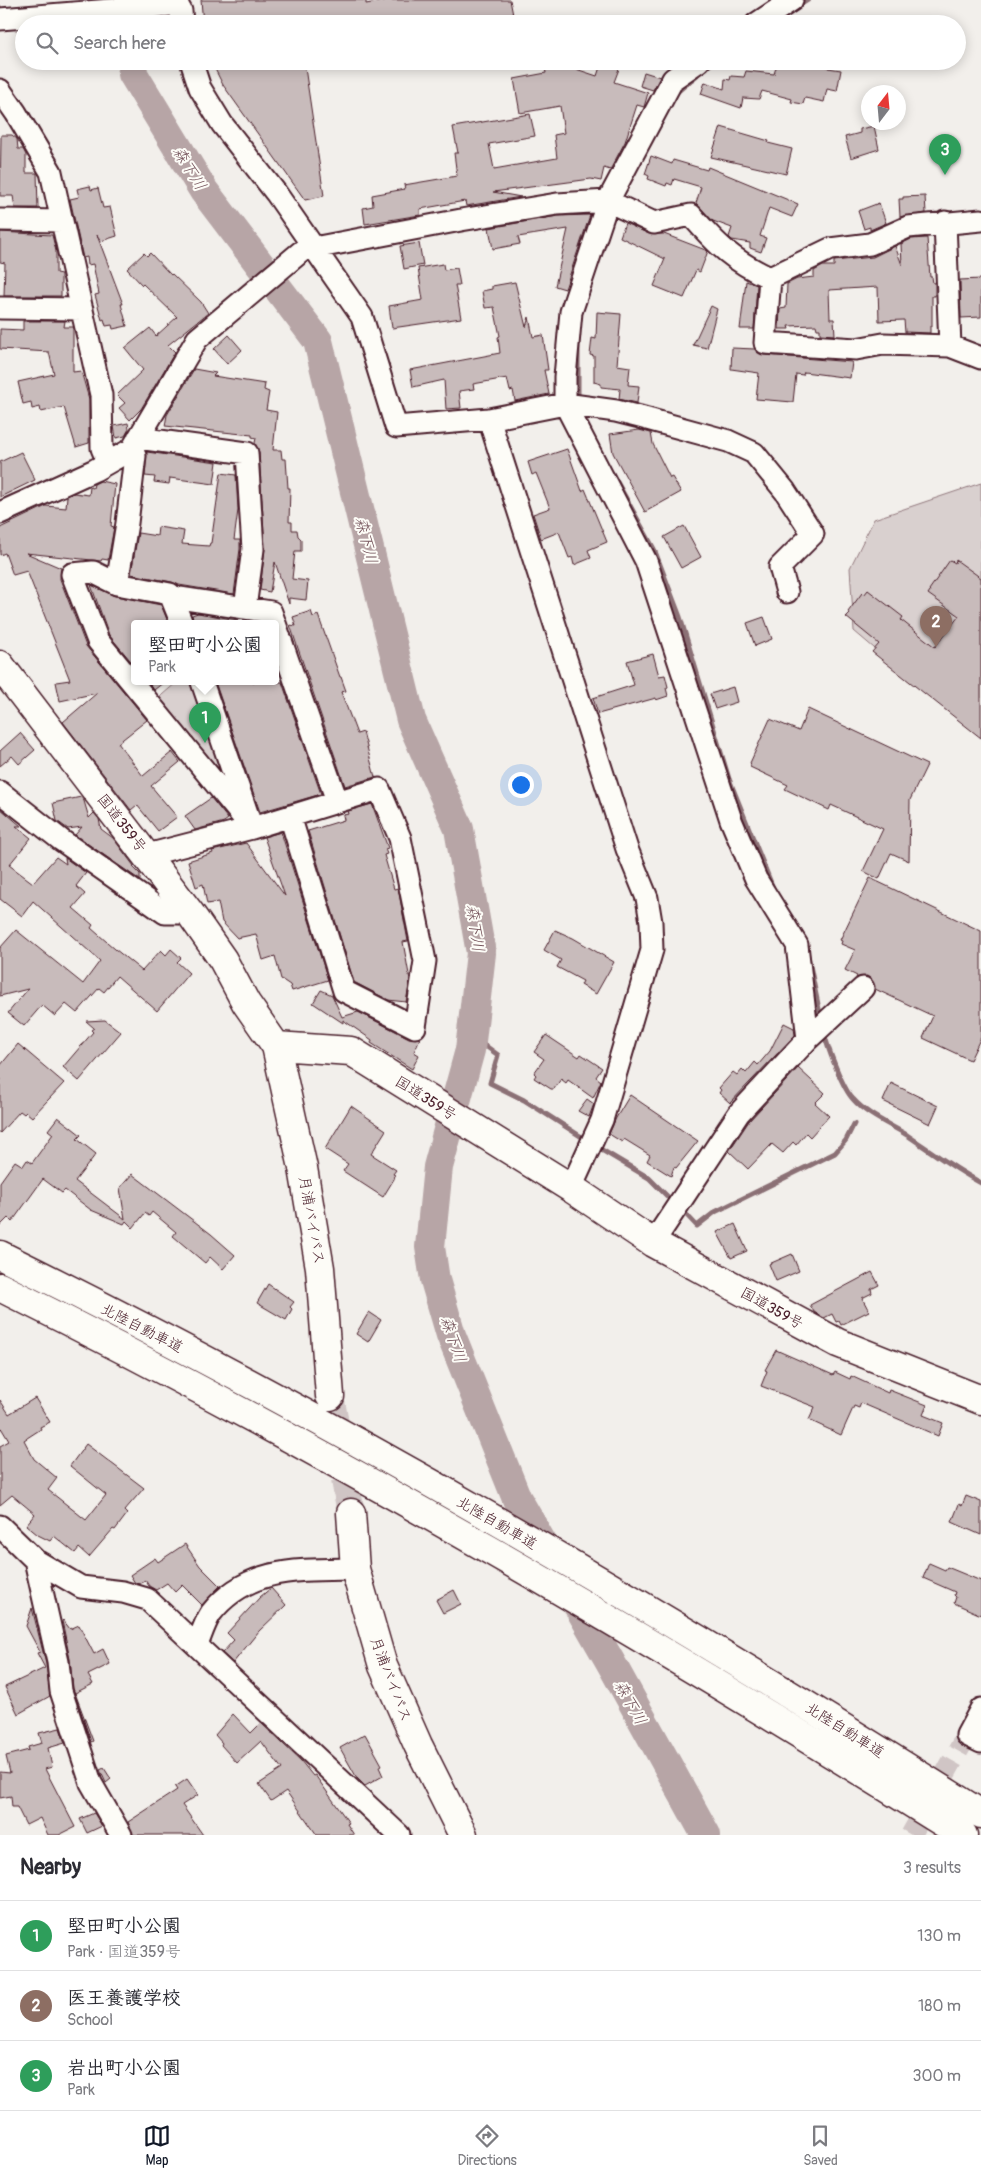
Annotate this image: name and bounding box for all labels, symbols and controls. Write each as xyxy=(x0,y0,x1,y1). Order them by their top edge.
search box xyxy=(15,15,966,70)
icon: search xyxy=(33,29,61,57)
text: Search here xyxy=(73,31,166,55)
north arrow xyxy=(861,85,906,130)
pin: 3 xyxy=(929,134,961,175)
water label: 森下川 xyxy=(168,143,210,194)
water label: 森下川 xyxy=(351,515,382,566)
pin: 2 xyxy=(920,606,952,647)
popup xyxy=(131,620,279,685)
text: 堅田町小公園 xyxy=(148,633,262,657)
text: Park xyxy=(148,657,176,677)
pin: 1 xyxy=(189,702,221,743)
your location xyxy=(508,772,534,798)
street label: 国道359号 xyxy=(93,790,150,856)
water label: 森下川 xyxy=(462,903,488,953)
street label: 国道359号 xyxy=(391,1072,460,1125)
street label: 月浦バイパス xyxy=(294,1174,329,1266)
street label: 国道359号 xyxy=(737,1283,807,1334)
street label: 北陸自動車道 xyxy=(97,1300,186,1357)
water label: 森下川 xyxy=(436,1313,470,1365)
street label: 北陸自動車道 xyxy=(453,1493,540,1554)
street label: 月浦バイパス xyxy=(366,1634,415,1724)
water label: 森下川 xyxy=(610,1677,651,1728)
street label: 北陸自動車道 xyxy=(802,1699,888,1762)
text: Nearby xyxy=(20,1854,81,1881)
text: 3 results xyxy=(903,1858,961,1878)
text: 堅田町小公園 xyxy=(67,1914,181,1938)
text: 1 xyxy=(33,1926,39,1946)
text: 130 m xyxy=(917,1926,961,1946)
text: Park · 国道359号 xyxy=(67,1942,181,1962)
text: 医王養護学校 xyxy=(67,1986,181,2010)
text: 2 xyxy=(32,1996,40,2016)
text: 180 m xyxy=(918,1996,961,2016)
text: School xyxy=(67,2010,113,2030)
text: 岩出町小公園 xyxy=(67,2056,181,2080)
text: 3 xyxy=(32,2066,40,2086)
text: 300 m xyxy=(913,2066,961,2086)
text: Park xyxy=(67,2080,95,2100)
tab: Map xyxy=(143,2122,171,2169)
tab: Directions xyxy=(457,2122,517,2169)
tab: Saved xyxy=(803,2122,838,2169)

